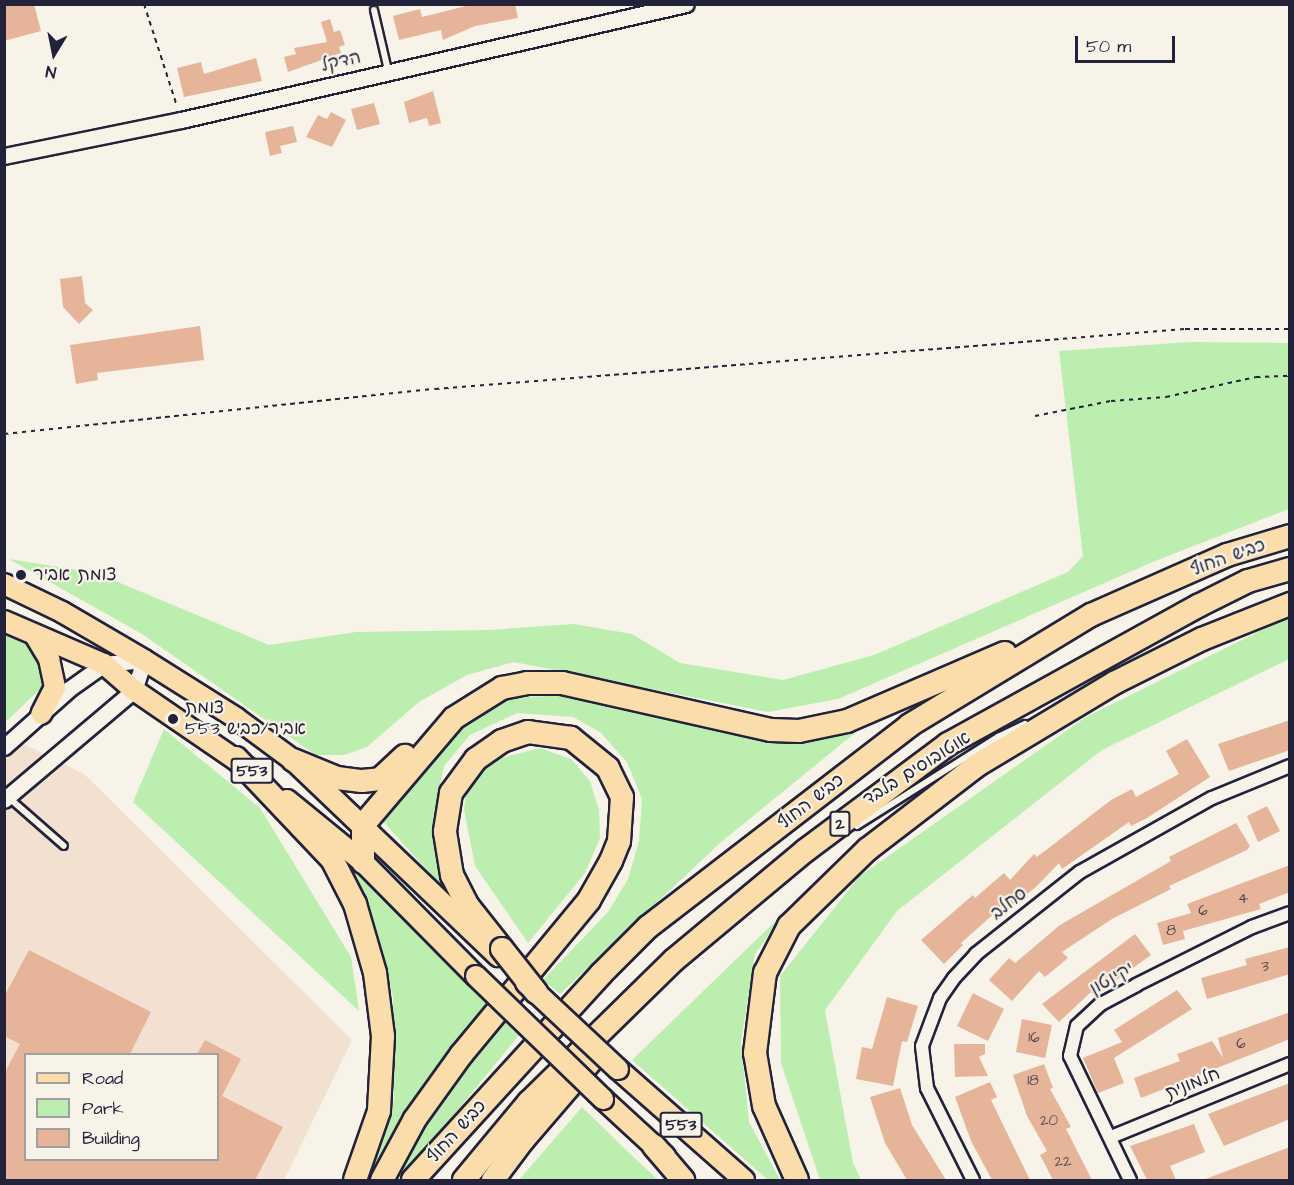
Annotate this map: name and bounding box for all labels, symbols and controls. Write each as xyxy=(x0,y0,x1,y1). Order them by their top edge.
north arrow xyxy=(24,24,84,84)
scale bar xyxy=(1078,24,1178,62)
text: 50 m xyxy=(1086,34,1131,59)
street label: הדקל xyxy=(319,47,363,77)
text: N xyxy=(44,60,58,83)
street label: כביש החוף xyxy=(1188,535,1268,581)
place label: צומת אביר xyxy=(33,564,117,586)
marker: צומת אביר xyxy=(14,568,28,582)
place label: צומת אביר/כביש 553 xyxy=(185,698,306,740)
marker: צומת אביר/כביש 553 xyxy=(166,712,180,726)
street label: אוטובוסים בלבד xyxy=(859,727,975,811)
road number: 553 xyxy=(230,758,274,784)
street label: כביש החוף xyxy=(774,769,848,835)
road number: 2 xyxy=(828,811,852,837)
street label: סחלב xyxy=(987,883,1031,925)
house number: 4 xyxy=(1238,890,1248,908)
house number: 6 xyxy=(1198,902,1208,920)
house number: 8 xyxy=(1166,922,1176,940)
street label: יקינטון xyxy=(1086,958,1138,1000)
house number: 3 xyxy=(1261,958,1269,976)
house number: 16 xyxy=(1028,1029,1040,1047)
house number: 6 xyxy=(1236,1035,1246,1053)
legend xyxy=(24,1053,219,1161)
street label: חלמונית xyxy=(1163,1063,1223,1105)
text: Road xyxy=(82,1066,123,1091)
house number: 18 xyxy=(1027,1072,1039,1090)
text: Park xyxy=(82,1096,124,1121)
street label: כביש החוף xyxy=(423,1096,491,1168)
road number: 553 xyxy=(658,1112,704,1138)
house number: 20 xyxy=(1040,1112,1058,1130)
text: Building xyxy=(82,1126,140,1151)
house number: 22 xyxy=(1054,1153,1072,1171)

